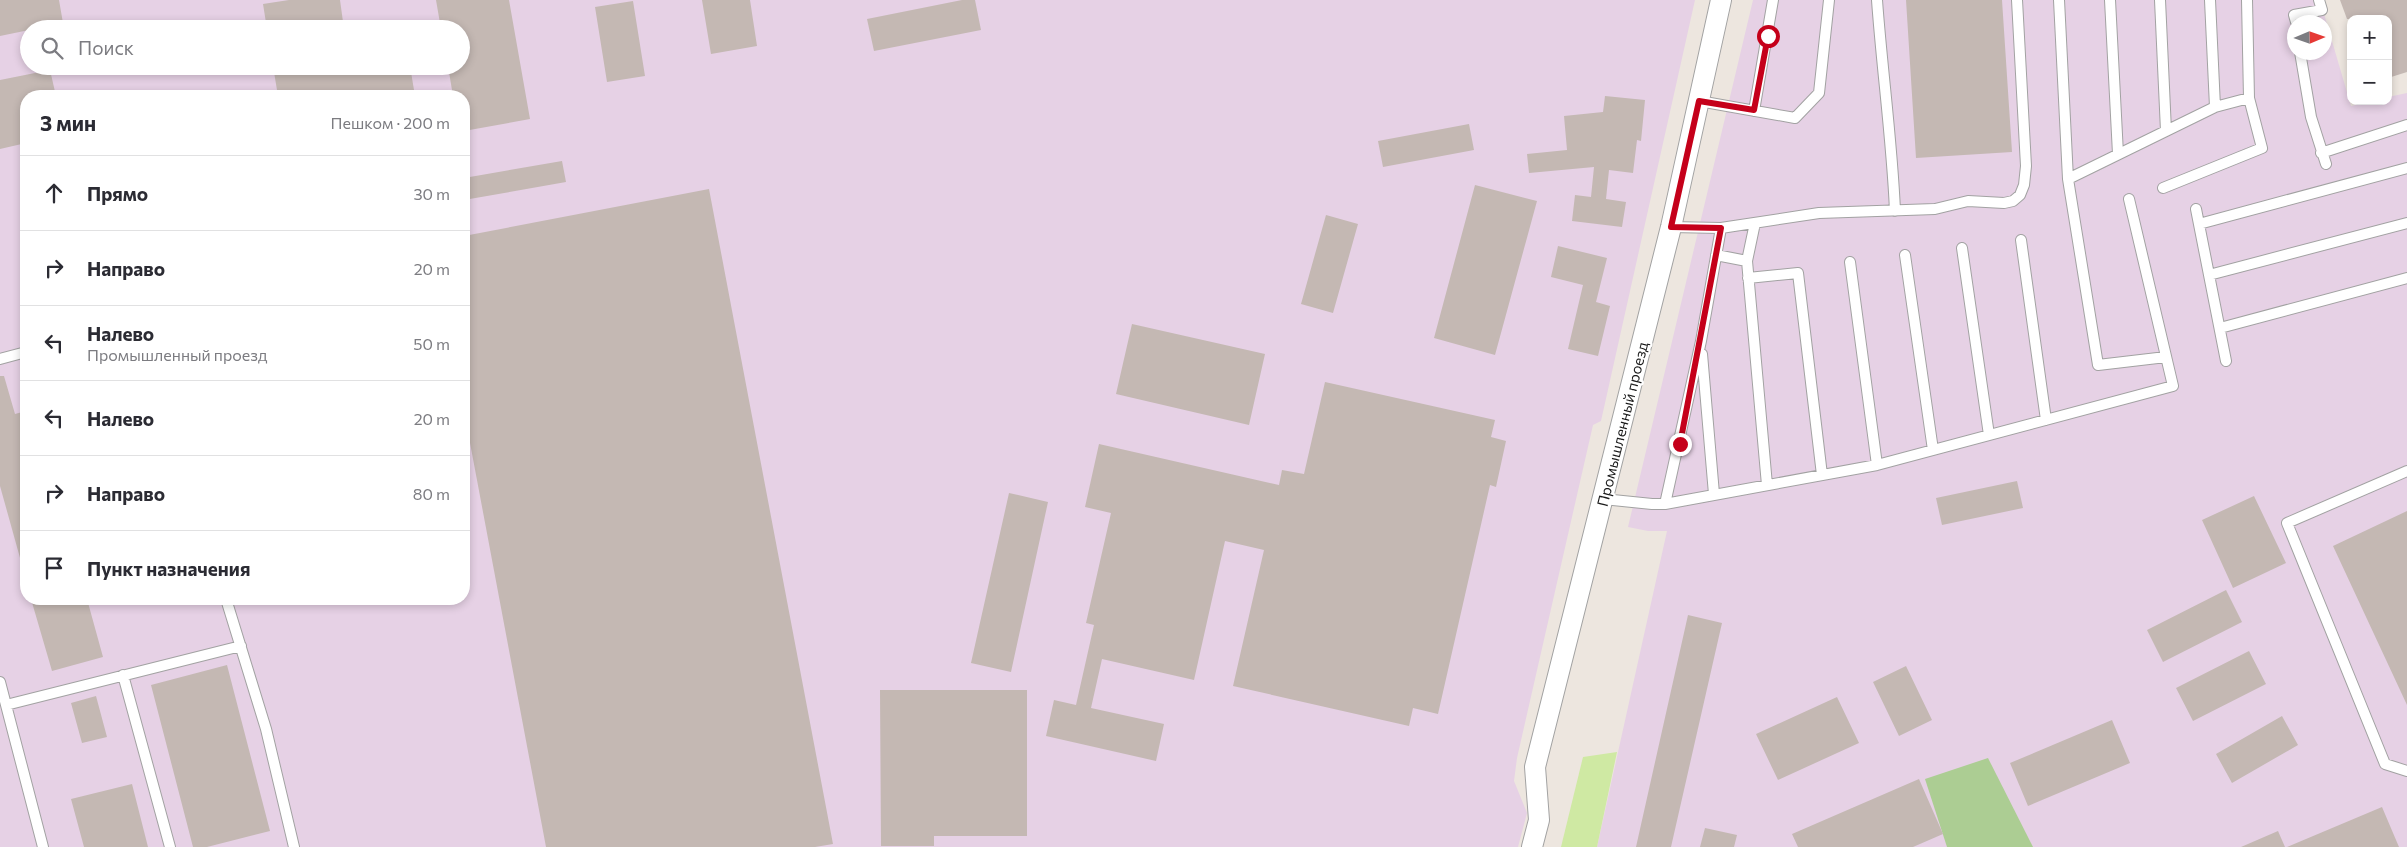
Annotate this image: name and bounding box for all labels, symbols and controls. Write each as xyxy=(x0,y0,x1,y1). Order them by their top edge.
north arrow xyxy=(2287,15,2332,60)
map controls xyxy=(2347,15,2392,105)
button: + xyxy=(2347,15,2392,60)
search box xyxy=(20,20,470,75)
route start xyxy=(1757,25,1780,48)
icon: search xyxy=(38,34,66,62)
text: Поиск xyxy=(78,36,134,59)
button: − xyxy=(2347,60,2392,105)
text: 3 мин xyxy=(40,110,96,135)
text: Пешком · 200 m xyxy=(331,113,450,132)
icon: ahead xyxy=(40,179,68,207)
text: Прямо xyxy=(87,182,148,205)
text: 30 m xyxy=(413,184,450,203)
icon: right xyxy=(40,254,68,282)
text: Направо xyxy=(87,257,165,280)
text: 20 m xyxy=(414,259,450,278)
text: Налево xyxy=(87,322,154,345)
icon: left xyxy=(40,329,68,357)
text: 50 m xyxy=(413,334,450,353)
street label: Промышленный проезд xyxy=(1593,340,1651,508)
text: Промышленный проезд xyxy=(87,345,267,364)
icon: left xyxy=(40,404,68,432)
text: Налево xyxy=(87,407,154,430)
text: 20 m xyxy=(414,409,450,428)
route end xyxy=(1669,433,1692,456)
icon: right xyxy=(40,479,68,507)
text: Направо xyxy=(87,482,165,505)
text: 80 m xyxy=(413,484,450,503)
icon: arrive xyxy=(40,554,68,582)
text: Пункт назначения xyxy=(87,557,250,580)

